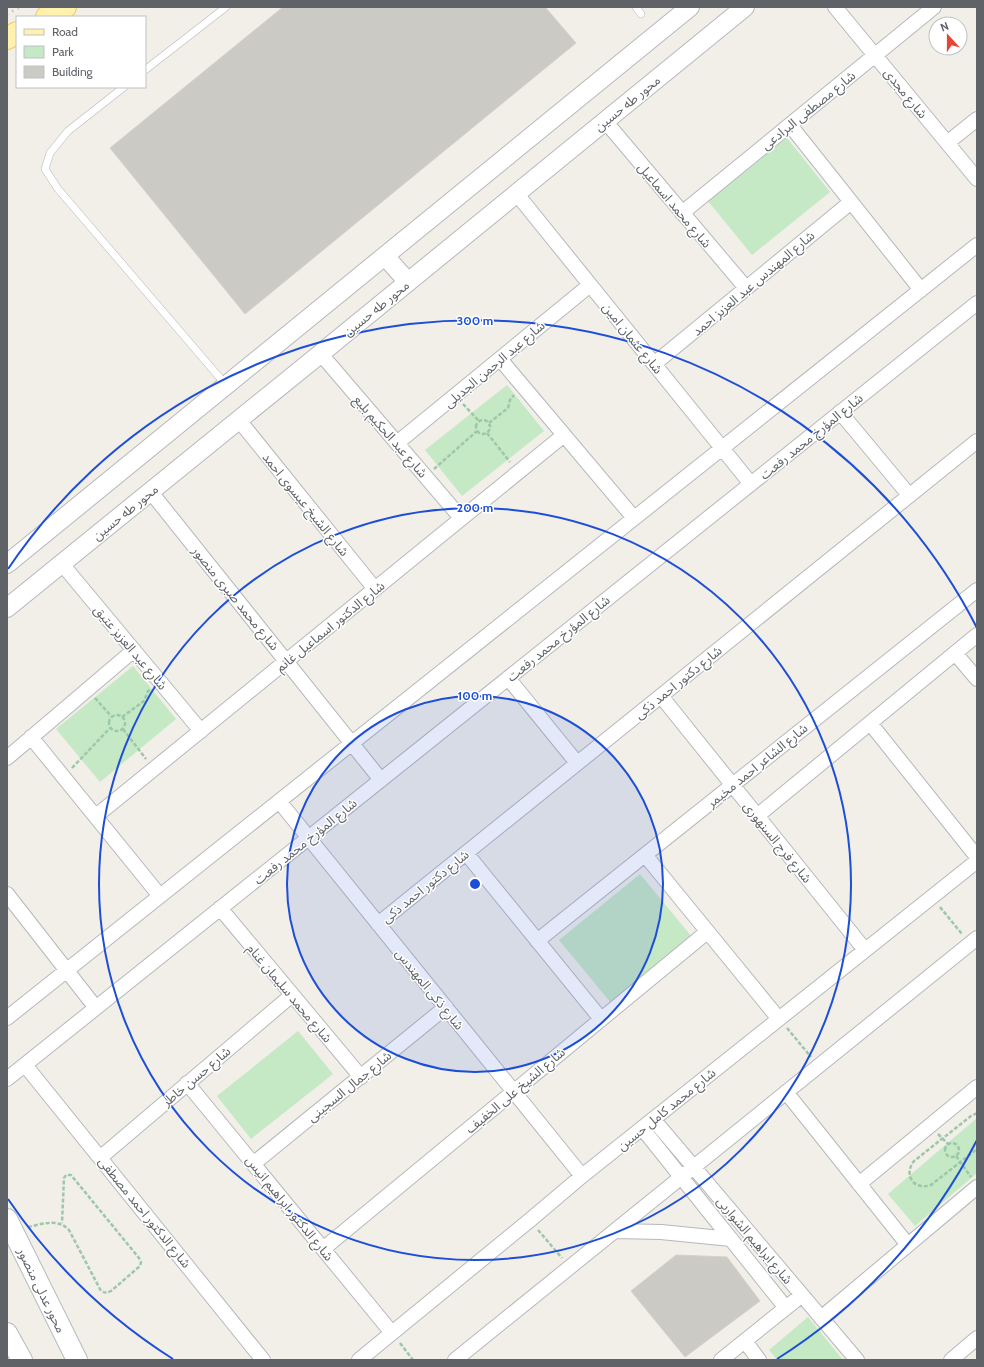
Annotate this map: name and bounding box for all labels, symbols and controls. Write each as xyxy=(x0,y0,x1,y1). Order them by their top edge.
legend xyxy=(16,16,146,88)
north arrow xyxy=(928,16,968,56)
text: N xyxy=(938,19,951,35)
text: Road xyxy=(52,24,78,39)
text: Park xyxy=(52,44,74,59)
text: Building xyxy=(52,64,94,79)
street label: شارع مجدى xyxy=(879,65,931,123)
street label: شارع مصطفى البرادعى xyxy=(758,67,860,155)
street label: محور طه حسين xyxy=(591,71,664,135)
street label: شارع محمد اسماعيل xyxy=(632,159,715,253)
street label: شارع المهندس عبد العزيز احمد xyxy=(689,227,819,341)
street label: محور طه حسين xyxy=(340,276,413,340)
street label: شارع عثمان امين xyxy=(597,299,667,379)
text: 300 m xyxy=(457,313,493,328)
street label: شارع عبد الرحمن الجديلى xyxy=(440,317,550,413)
street label: شارع المؤرخ محمد رفعت xyxy=(756,389,868,485)
street label: شارع عبد الحكيم بلبع xyxy=(348,391,431,483)
street label: شارع الشيخ عيسوى احمد xyxy=(257,449,353,561)
street label: محور طه حسين xyxy=(89,480,162,544)
text: 200 m xyxy=(457,500,493,515)
street label: شارع محمد صبرى منصور xyxy=(186,542,283,655)
street label: شارع الدكتور اسماعيل غانم xyxy=(272,577,389,677)
street label: شارع المؤرخ محمد رفعت xyxy=(503,591,615,687)
street label: شارع عبد العزيز عتيق xyxy=(89,601,171,695)
street label: شارع دكتور احمد ذكى xyxy=(631,642,727,724)
text: 100 m xyxy=(458,688,492,703)
street label: شارع الشاعر احمد مخيمر xyxy=(703,719,812,813)
street label: شارع المؤرخ محمد رفعت xyxy=(250,794,362,890)
street label: شارع فرج السنهورى xyxy=(738,798,816,888)
street label: شارع دكتور احمد ذكى xyxy=(378,846,474,928)
centre of rings xyxy=(468,877,482,891)
street label: شارع محمد سليمان غنام xyxy=(242,940,336,1048)
street label: شارع ذكى المهندس xyxy=(390,945,468,1035)
street label: شارع حسن خاطر xyxy=(158,1043,236,1112)
street label: شارع الشيخ على الخفيف xyxy=(462,1044,570,1139)
street label: شارع جمال السجينى xyxy=(304,1047,396,1127)
street label: شارع محمد كامل حسين xyxy=(613,1064,720,1156)
street label: شارع الدكتور ابراهيم انيس xyxy=(240,1152,337,1266)
street label: شارع الدكتور احمد مصطفى xyxy=(93,1153,195,1273)
street label: شارع ابراهيم الشواربى xyxy=(711,1193,796,1289)
street label: محور عدلى منصور xyxy=(13,1244,70,1336)

